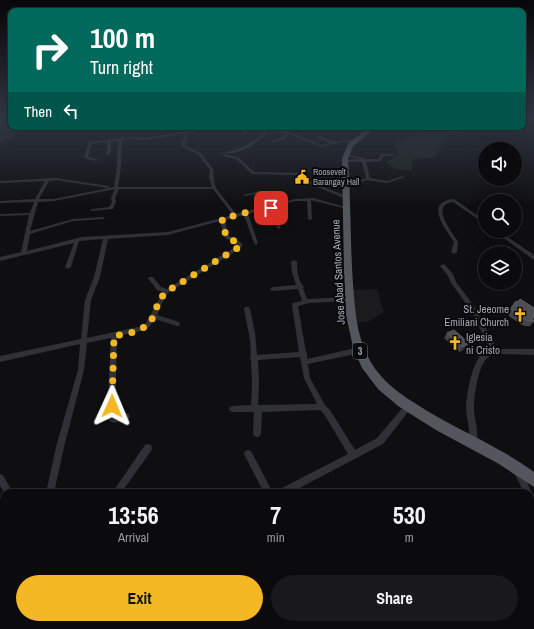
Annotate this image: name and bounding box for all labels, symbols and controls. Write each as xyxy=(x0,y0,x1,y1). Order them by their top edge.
text: 100 m xyxy=(90,19,155,57)
icon: right xyxy=(24,24,76,76)
text: Turn right xyxy=(90,55,153,80)
icon: left xyxy=(60,100,82,122)
text: Then xyxy=(24,101,52,122)
map controls xyxy=(478,142,522,290)
button: sound xyxy=(478,142,522,186)
place label: Roosevelt Barangay Hall xyxy=(313,166,360,188)
public building icon: Roosevelt Barangay Hall xyxy=(294,169,310,185)
pin xyxy=(254,191,288,225)
button: search xyxy=(478,194,522,238)
icon: arrive xyxy=(260,197,282,219)
street label: Jose Abad Santos Avenue xyxy=(328,219,348,325)
button: layers xyxy=(478,246,522,290)
place label: St. Jeeome Emiliani Church xyxy=(444,302,509,329)
church icon: St. Jeeome Emiliani Church xyxy=(512,307,528,323)
place label: Iglesia ni Cristo xyxy=(466,330,500,357)
church icon: Iglesia ni Cristo xyxy=(447,335,463,351)
road number: 3 xyxy=(353,343,367,359)
position arrow xyxy=(91,385,133,427)
text: 13:56 xyxy=(108,499,159,531)
text: 7 xyxy=(270,499,281,531)
text: 530 xyxy=(393,499,426,531)
text: Arrival xyxy=(118,529,149,546)
text: min xyxy=(267,529,285,546)
text: m xyxy=(405,529,414,546)
button: Exit xyxy=(16,575,263,621)
button: Share xyxy=(271,575,518,621)

